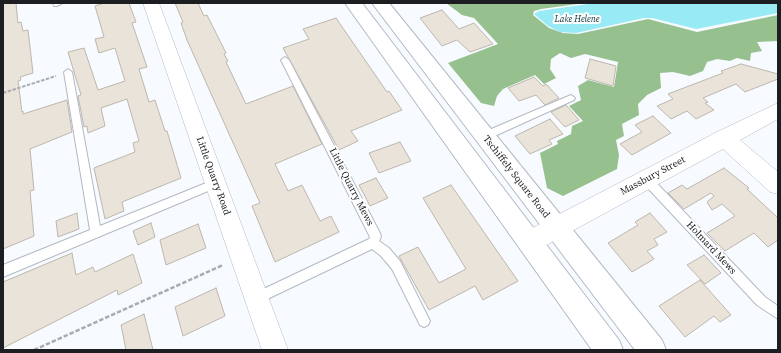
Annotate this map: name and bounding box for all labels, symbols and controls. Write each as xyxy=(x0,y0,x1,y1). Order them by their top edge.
water label: Lake Helene xyxy=(555,15,599,25)
street label: Tschiffely Square Road xyxy=(480,133,552,221)
street label: Little Quarry Road xyxy=(193,135,233,217)
street label: Little Quarry Mews xyxy=(326,146,376,228)
street label: Massbury Street xyxy=(619,154,687,198)
street label: Holmard Mews xyxy=(683,219,739,277)

